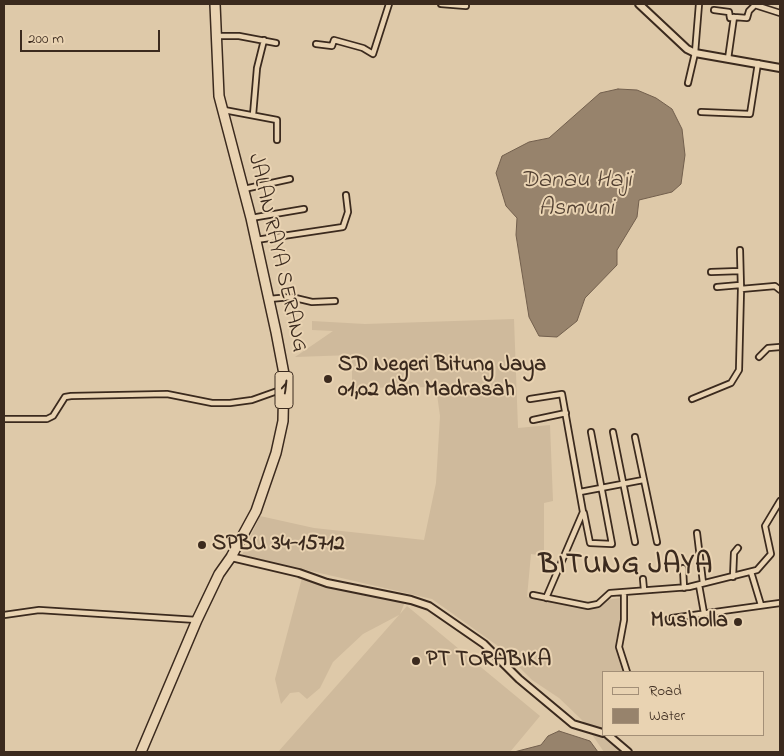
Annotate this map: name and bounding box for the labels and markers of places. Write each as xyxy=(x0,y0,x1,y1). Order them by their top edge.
place label: SD Negeri Bitung Jaya 01,02 dan Madrasah xyxy=(338,353,546,404)
marker: SD Negeri Bitung Jaya 01,02 dan Madrasah xyxy=(322,373,334,385)
place label: SPBU 34-15712 xyxy=(212,532,345,558)
marker: SPBU 34-15712 xyxy=(196,539,208,551)
place label: Musholla xyxy=(650,609,728,635)
marker: Musholla xyxy=(732,616,744,628)
place label: PT TORABIKA xyxy=(426,648,551,674)
marker: PT TORABIKA xyxy=(410,655,422,667)

